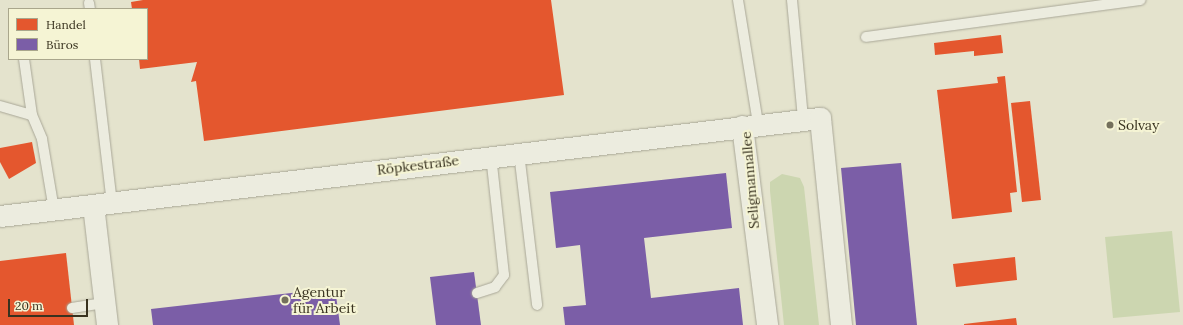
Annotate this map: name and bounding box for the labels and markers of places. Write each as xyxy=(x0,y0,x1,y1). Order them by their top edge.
place label: Solvay xyxy=(1118,117,1159,133)
marker: Solvay xyxy=(1105,120,1115,130)
place label: Agentur für Arbeit xyxy=(293,284,356,316)
marker: Agentur für Arbeit xyxy=(280,295,290,305)

